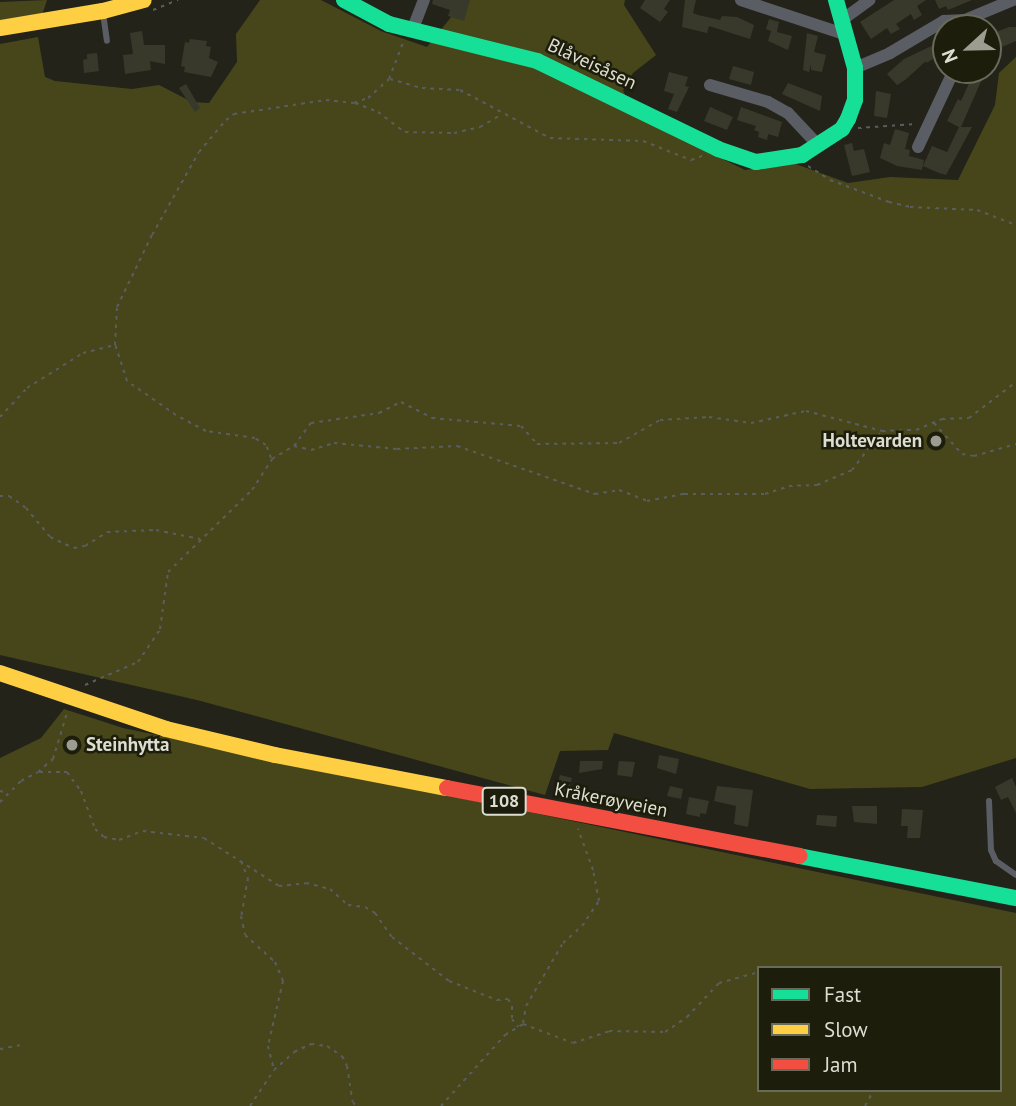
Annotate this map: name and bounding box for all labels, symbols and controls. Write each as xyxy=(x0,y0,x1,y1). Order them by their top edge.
north arrow xyxy=(932,14,1002,84)
street label: Blåveisåsen xyxy=(544,34,640,94)
text: N xyxy=(936,46,963,66)
place label: Holtevarden xyxy=(823,430,922,452)
marker: Holtevarden xyxy=(928,433,944,449)
place label: Steinhytta xyxy=(86,734,169,756)
marker: Steinhytta xyxy=(64,737,80,753)
street label: Kråkerøyveien xyxy=(553,778,669,822)
road number: 108 xyxy=(481,786,527,816)
legend xyxy=(757,966,1002,1092)
text: Fast xyxy=(824,981,861,1008)
text: Slow xyxy=(824,1016,868,1043)
text: Jam xyxy=(824,1051,858,1078)

